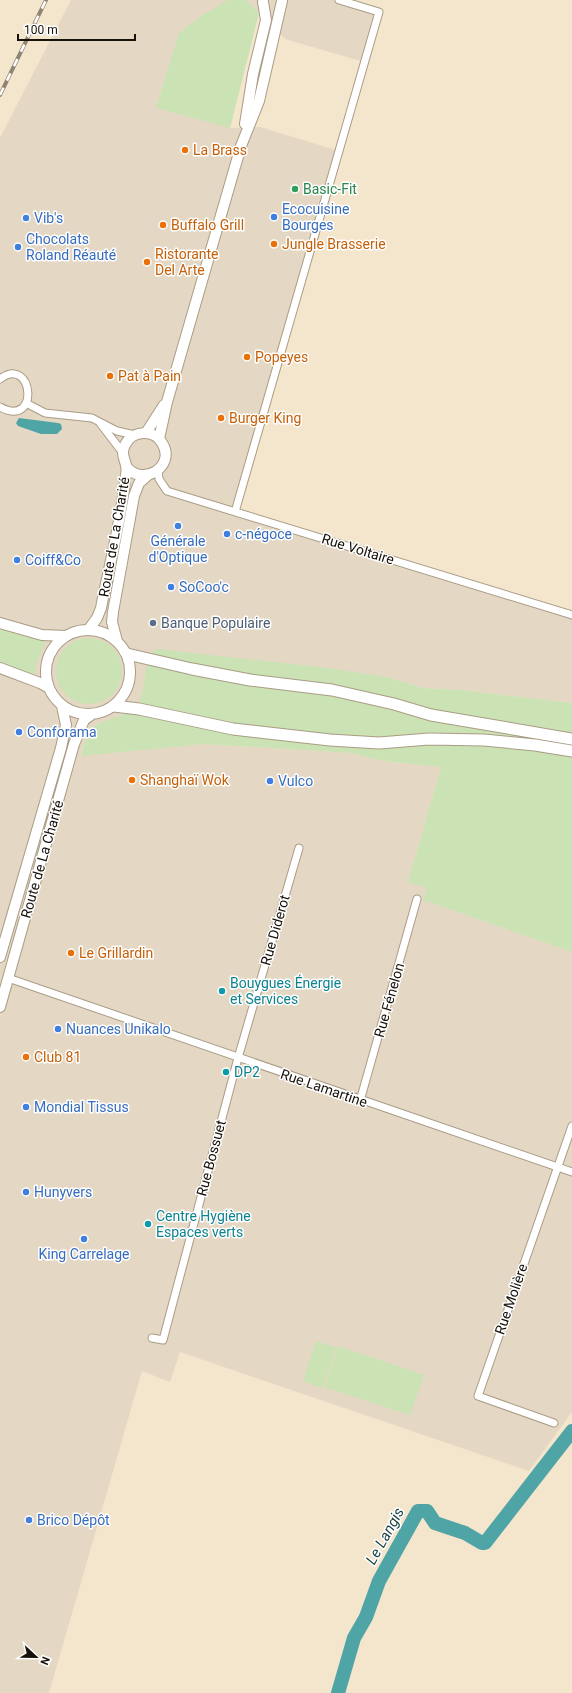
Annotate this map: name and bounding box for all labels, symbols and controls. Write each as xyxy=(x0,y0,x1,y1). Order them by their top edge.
scale bar xyxy=(18,16,135,42)
text: 100 m xyxy=(24,23,58,37)
place label: La Brass xyxy=(193,142,247,158)
marker: La Brass xyxy=(180,145,190,155)
place label: Basic-Fit xyxy=(303,181,357,197)
marker: Basic-Fit xyxy=(290,184,300,194)
place label: Ecocuisine Bourges xyxy=(282,201,349,233)
place label: Vib's xyxy=(34,210,63,226)
marker: Ecocuisine Bourges xyxy=(269,212,279,222)
marker: Vib's xyxy=(21,213,31,223)
place label: Buffalo Grill xyxy=(171,217,244,233)
marker: Buffalo Grill xyxy=(158,220,168,230)
place label: Chocolats Roland Réauté xyxy=(26,231,116,263)
place label: Jungle Brasserie xyxy=(282,236,386,252)
marker: Jungle Brasserie xyxy=(269,239,279,249)
marker: Chocolats Roland Réauté xyxy=(13,242,23,252)
place label: Ristorante Del Arte xyxy=(155,246,219,278)
marker: Ristorante Del Arte xyxy=(142,257,152,267)
place label: Popeyes xyxy=(255,349,308,365)
marker: Popeyes xyxy=(242,352,252,362)
place label: Pat à Pain xyxy=(118,368,181,384)
marker: Pat à Pain xyxy=(105,371,115,381)
place label: Burger King xyxy=(229,410,301,426)
marker: Burger King xyxy=(216,413,226,423)
street label: Route de La Charité xyxy=(96,476,132,598)
marker: Générale d'Optique xyxy=(173,521,183,531)
place label: c-négoce xyxy=(235,526,292,542)
marker: c-négoce xyxy=(222,529,232,539)
street label: Rue Voltaire xyxy=(320,530,396,568)
place label: Générale d'Optique xyxy=(149,533,207,565)
place label: Coiff&Co xyxy=(25,552,81,568)
marker: Coiff&Co xyxy=(12,555,22,565)
place label: SoCoo'c xyxy=(179,579,229,595)
marker: SoCoo'c xyxy=(166,582,176,592)
place label: Banque Populaire xyxy=(161,615,270,631)
marker: Banque Populaire xyxy=(148,618,158,628)
place label: Conforama xyxy=(27,724,97,740)
marker: Conforama xyxy=(14,727,24,737)
place label: Shanghaï Wok xyxy=(140,772,230,788)
place label: Vulco xyxy=(278,773,313,789)
marker: Shanghaï Wok xyxy=(127,775,137,785)
marker: Vulco xyxy=(265,776,275,786)
street label: Route de La Charité xyxy=(18,798,66,920)
street label: Rue Diderot xyxy=(257,893,293,967)
place label: Le Grillardin xyxy=(79,945,153,961)
marker: Le Grillardin xyxy=(66,948,76,958)
street label: Rue Fénelon xyxy=(371,961,407,1039)
place label: Bouygues Énergie et Services xyxy=(230,974,341,1007)
marker: Bouygues Énergie et Services xyxy=(217,986,227,996)
place label: Nuances Unikalo xyxy=(66,1021,171,1037)
marker: Nuances Unikalo xyxy=(53,1024,63,1034)
place label: Club 81 xyxy=(34,1049,81,1065)
marker: Club 81 xyxy=(21,1052,31,1062)
place label: DP2 xyxy=(234,1064,260,1080)
street label: Rue Lamartine xyxy=(279,1066,369,1110)
marker: DP2 xyxy=(221,1067,231,1077)
place label: Mondial Tissus xyxy=(34,1099,129,1115)
marker: Mondial Tissus xyxy=(21,1102,31,1112)
street label: Rue Bossuet xyxy=(193,1118,229,1198)
place label: Hunyvers xyxy=(34,1184,92,1200)
marker: Hunyvers xyxy=(21,1187,31,1197)
place label: Centre Hygiène Espaces verts xyxy=(156,1208,251,1240)
marker: Centre Hygiène Espaces verts xyxy=(143,1219,153,1229)
marker: King Carrelage xyxy=(79,1234,89,1244)
place label: King Carrelage xyxy=(38,1246,130,1262)
street label: Rue Molière xyxy=(491,1262,531,1336)
water label: Le Langis xyxy=(362,1504,408,1568)
place label: Brico Dépôt xyxy=(37,1512,110,1528)
marker: Brico Dépôt xyxy=(24,1515,34,1525)
north arrow xyxy=(16,1637,56,1677)
text: N xyxy=(37,1655,52,1667)

